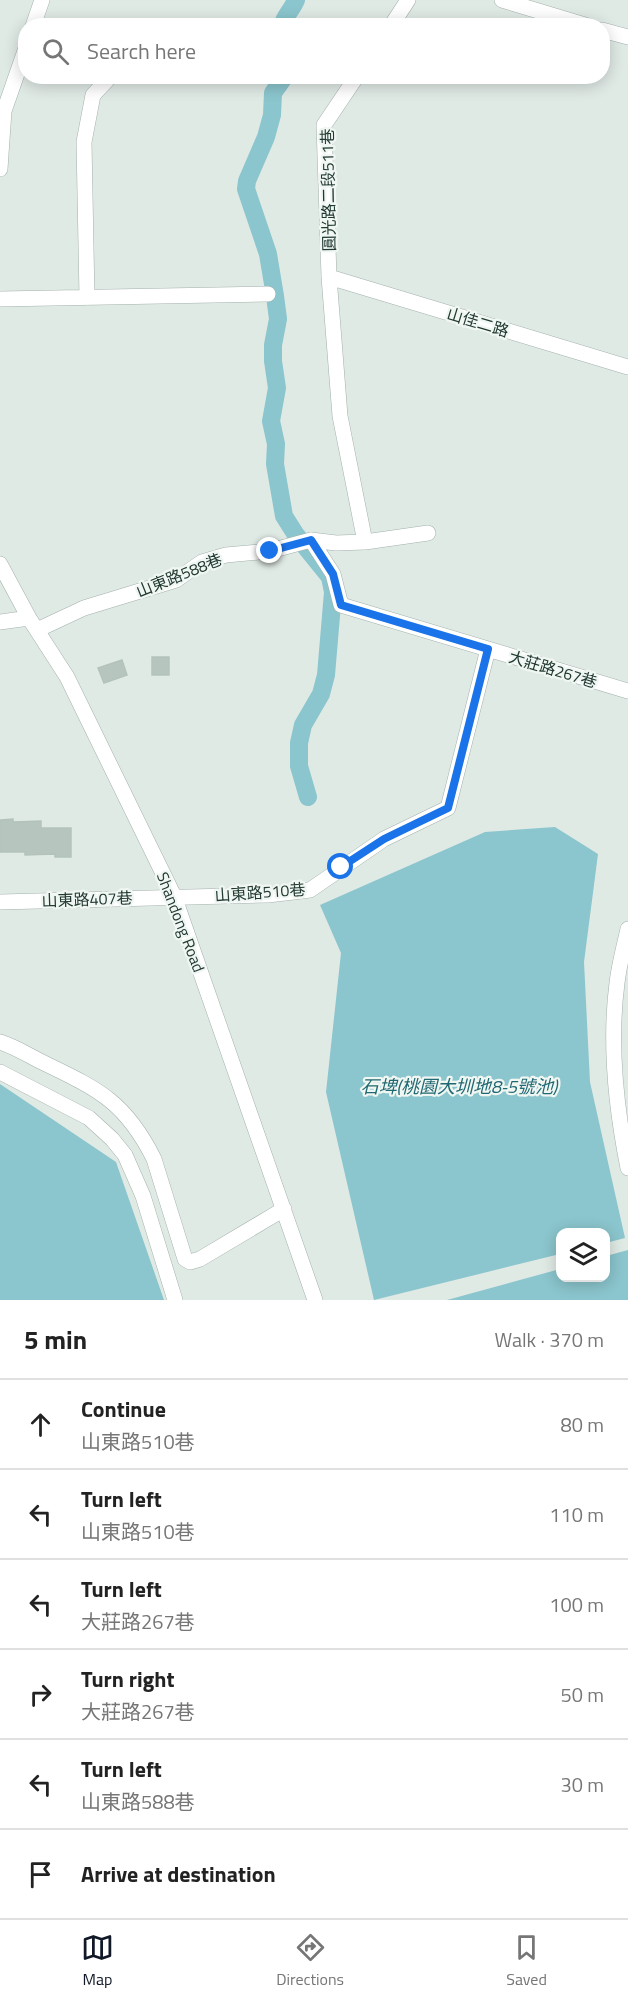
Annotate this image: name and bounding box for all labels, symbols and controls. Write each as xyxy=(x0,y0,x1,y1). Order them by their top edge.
search box xyxy=(18,18,610,84)
text: Search here xyxy=(87,34,196,68)
icon: search xyxy=(39,35,72,68)
street label: 圓光路二段511巷 xyxy=(315,128,341,252)
street label: 山佳二路 xyxy=(444,301,512,343)
route end xyxy=(256,537,282,563)
street label: 山東路588巷 xyxy=(132,547,226,603)
street label: 大莊路267巷 xyxy=(506,644,600,694)
route start xyxy=(327,853,353,879)
street label: Shandong Road xyxy=(151,868,211,976)
street label: 山東路510巷 xyxy=(214,877,306,907)
street label: 山東路407巷 xyxy=(41,885,133,913)
water label: 石埤(桃園大圳地8-5號池) xyxy=(361,1073,559,1100)
map controls xyxy=(556,1228,610,1282)
button: layers xyxy=(556,1228,610,1282)
text: 5 min xyxy=(24,1320,87,1359)
text: Walk · 370 m xyxy=(495,1324,604,1355)
text: Continue xyxy=(81,1392,166,1426)
icon: ahead xyxy=(24,1408,57,1441)
text: 80 m xyxy=(560,1409,604,1440)
text: 山東路510巷 xyxy=(81,1426,195,1457)
text: Turn left xyxy=(81,1482,162,1516)
icon: left xyxy=(24,1498,57,1531)
text: 110 m xyxy=(549,1499,604,1530)
text: 山東路510巷 xyxy=(81,1516,195,1547)
text: Turn left xyxy=(81,1572,162,1606)
icon: left xyxy=(24,1588,57,1621)
text: 100 m xyxy=(549,1589,604,1620)
text: 大莊路267巷 xyxy=(81,1606,195,1637)
text: Turn right xyxy=(81,1662,175,1696)
icon: right xyxy=(24,1678,57,1711)
text: 50 m xyxy=(560,1679,604,1710)
text: 大莊路267巷 xyxy=(81,1696,195,1727)
text: Turn left xyxy=(81,1752,162,1786)
icon: left xyxy=(24,1768,57,1801)
text: 30 m xyxy=(560,1769,604,1800)
text: 山東路588巷 xyxy=(81,1786,195,1817)
text: Arrive at destination xyxy=(81,1857,276,1891)
icon: arrive xyxy=(24,1858,57,1891)
tab: Map xyxy=(81,1931,114,1991)
tab: Directions xyxy=(276,1931,344,1991)
tab: Saved xyxy=(506,1931,547,1991)

